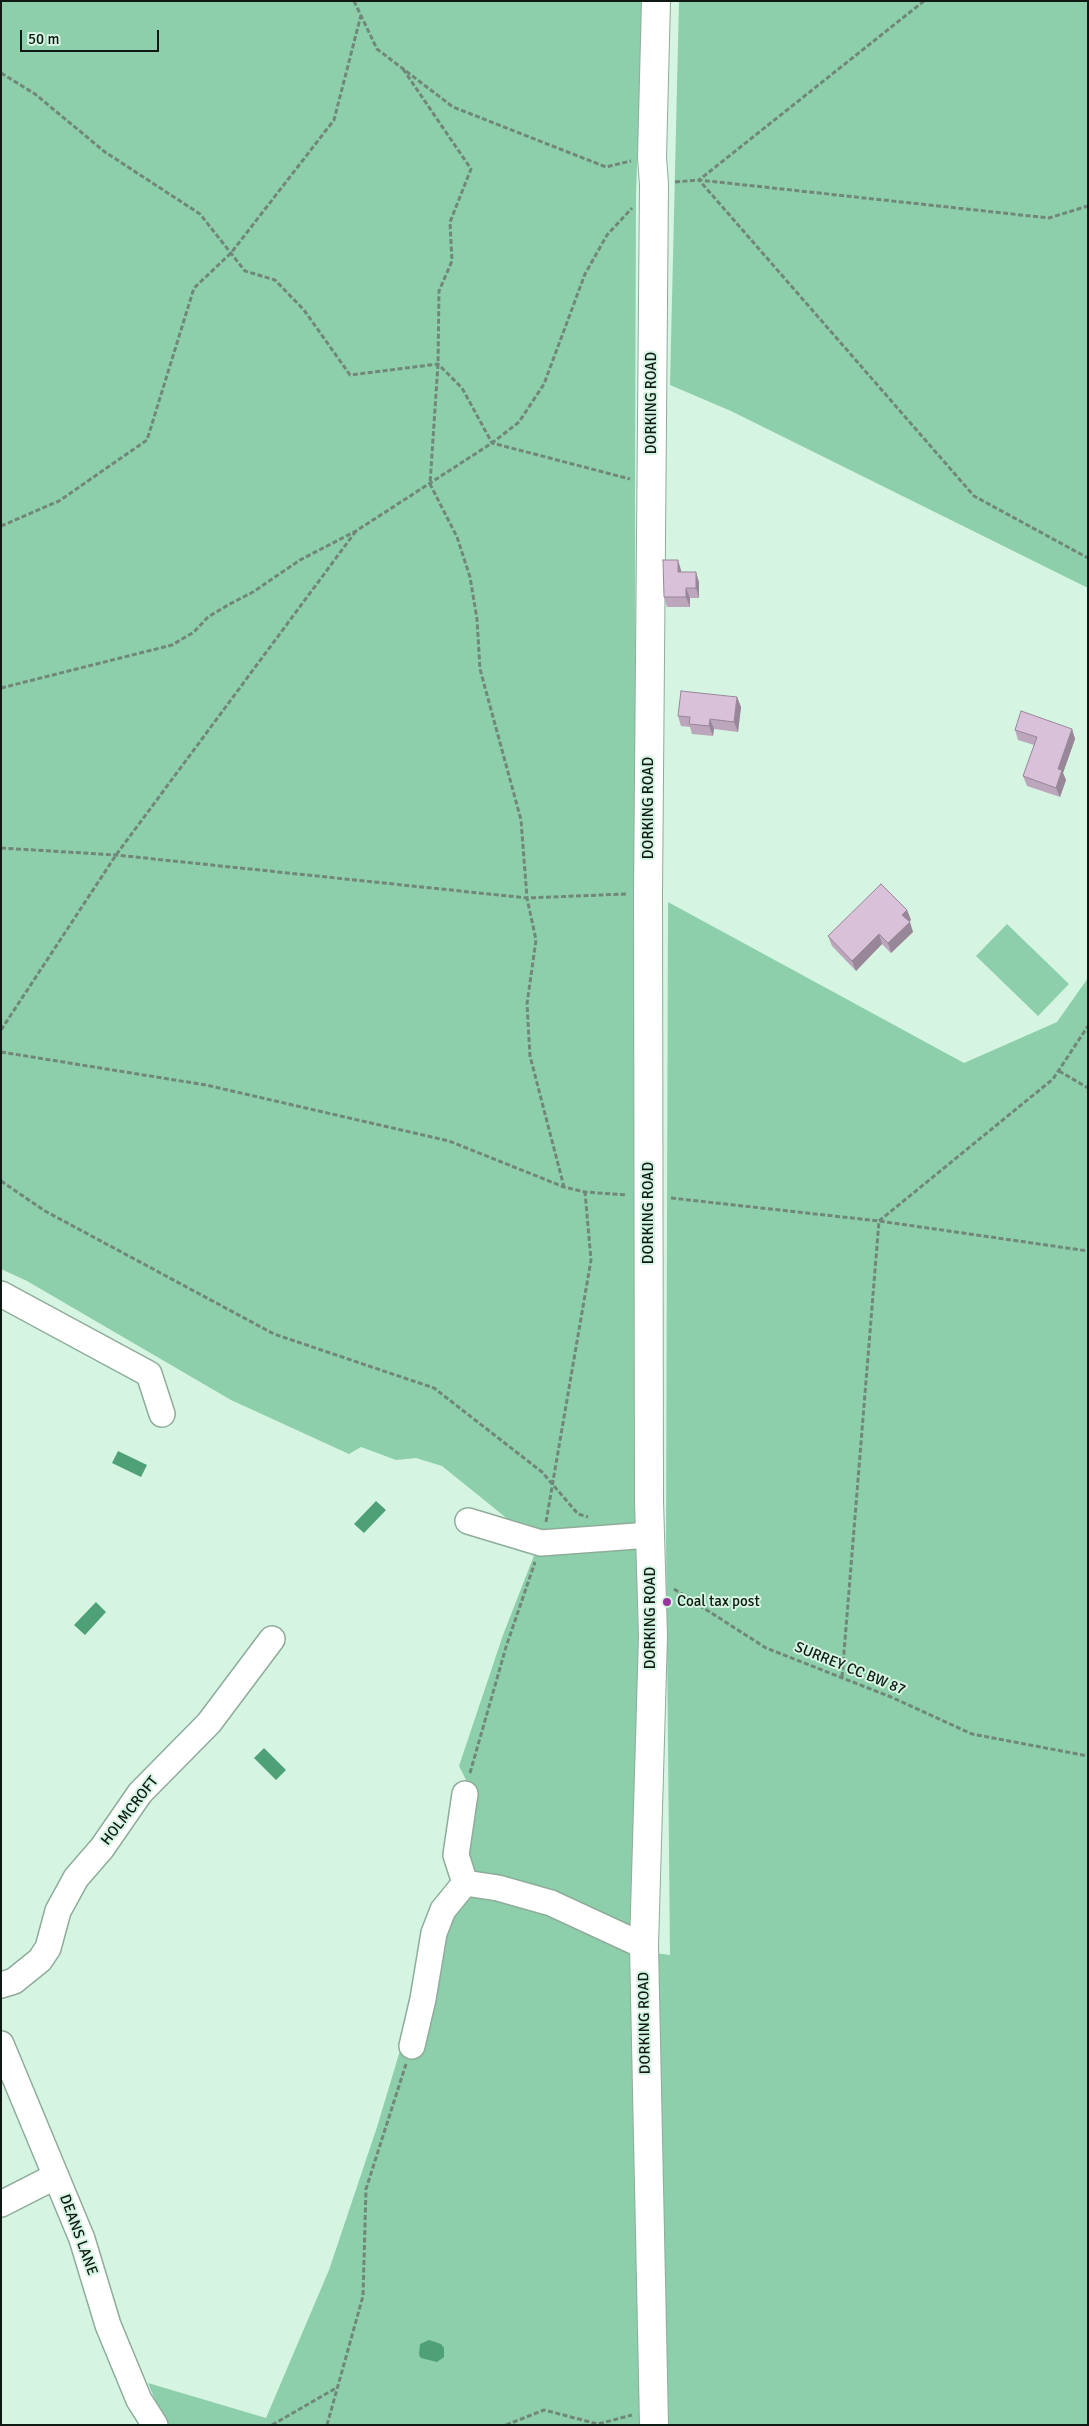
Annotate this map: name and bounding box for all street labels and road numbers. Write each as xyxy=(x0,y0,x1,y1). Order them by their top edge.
street label: DORKING ROAD xyxy=(643,352,661,454)
street label: DORKING ROAD xyxy=(640,757,658,859)
street label: DORKING ROAD xyxy=(640,1162,658,1264)
street label: DORKING ROAD xyxy=(642,1567,660,1669)
street label: SURREY CC BW 87 xyxy=(792,1639,908,1699)
street label: HOLMCROFT xyxy=(97,1773,163,1849)
street label: DORKING ROAD xyxy=(635,1972,655,2074)
street label: DEANS LANE xyxy=(55,2192,101,2278)

